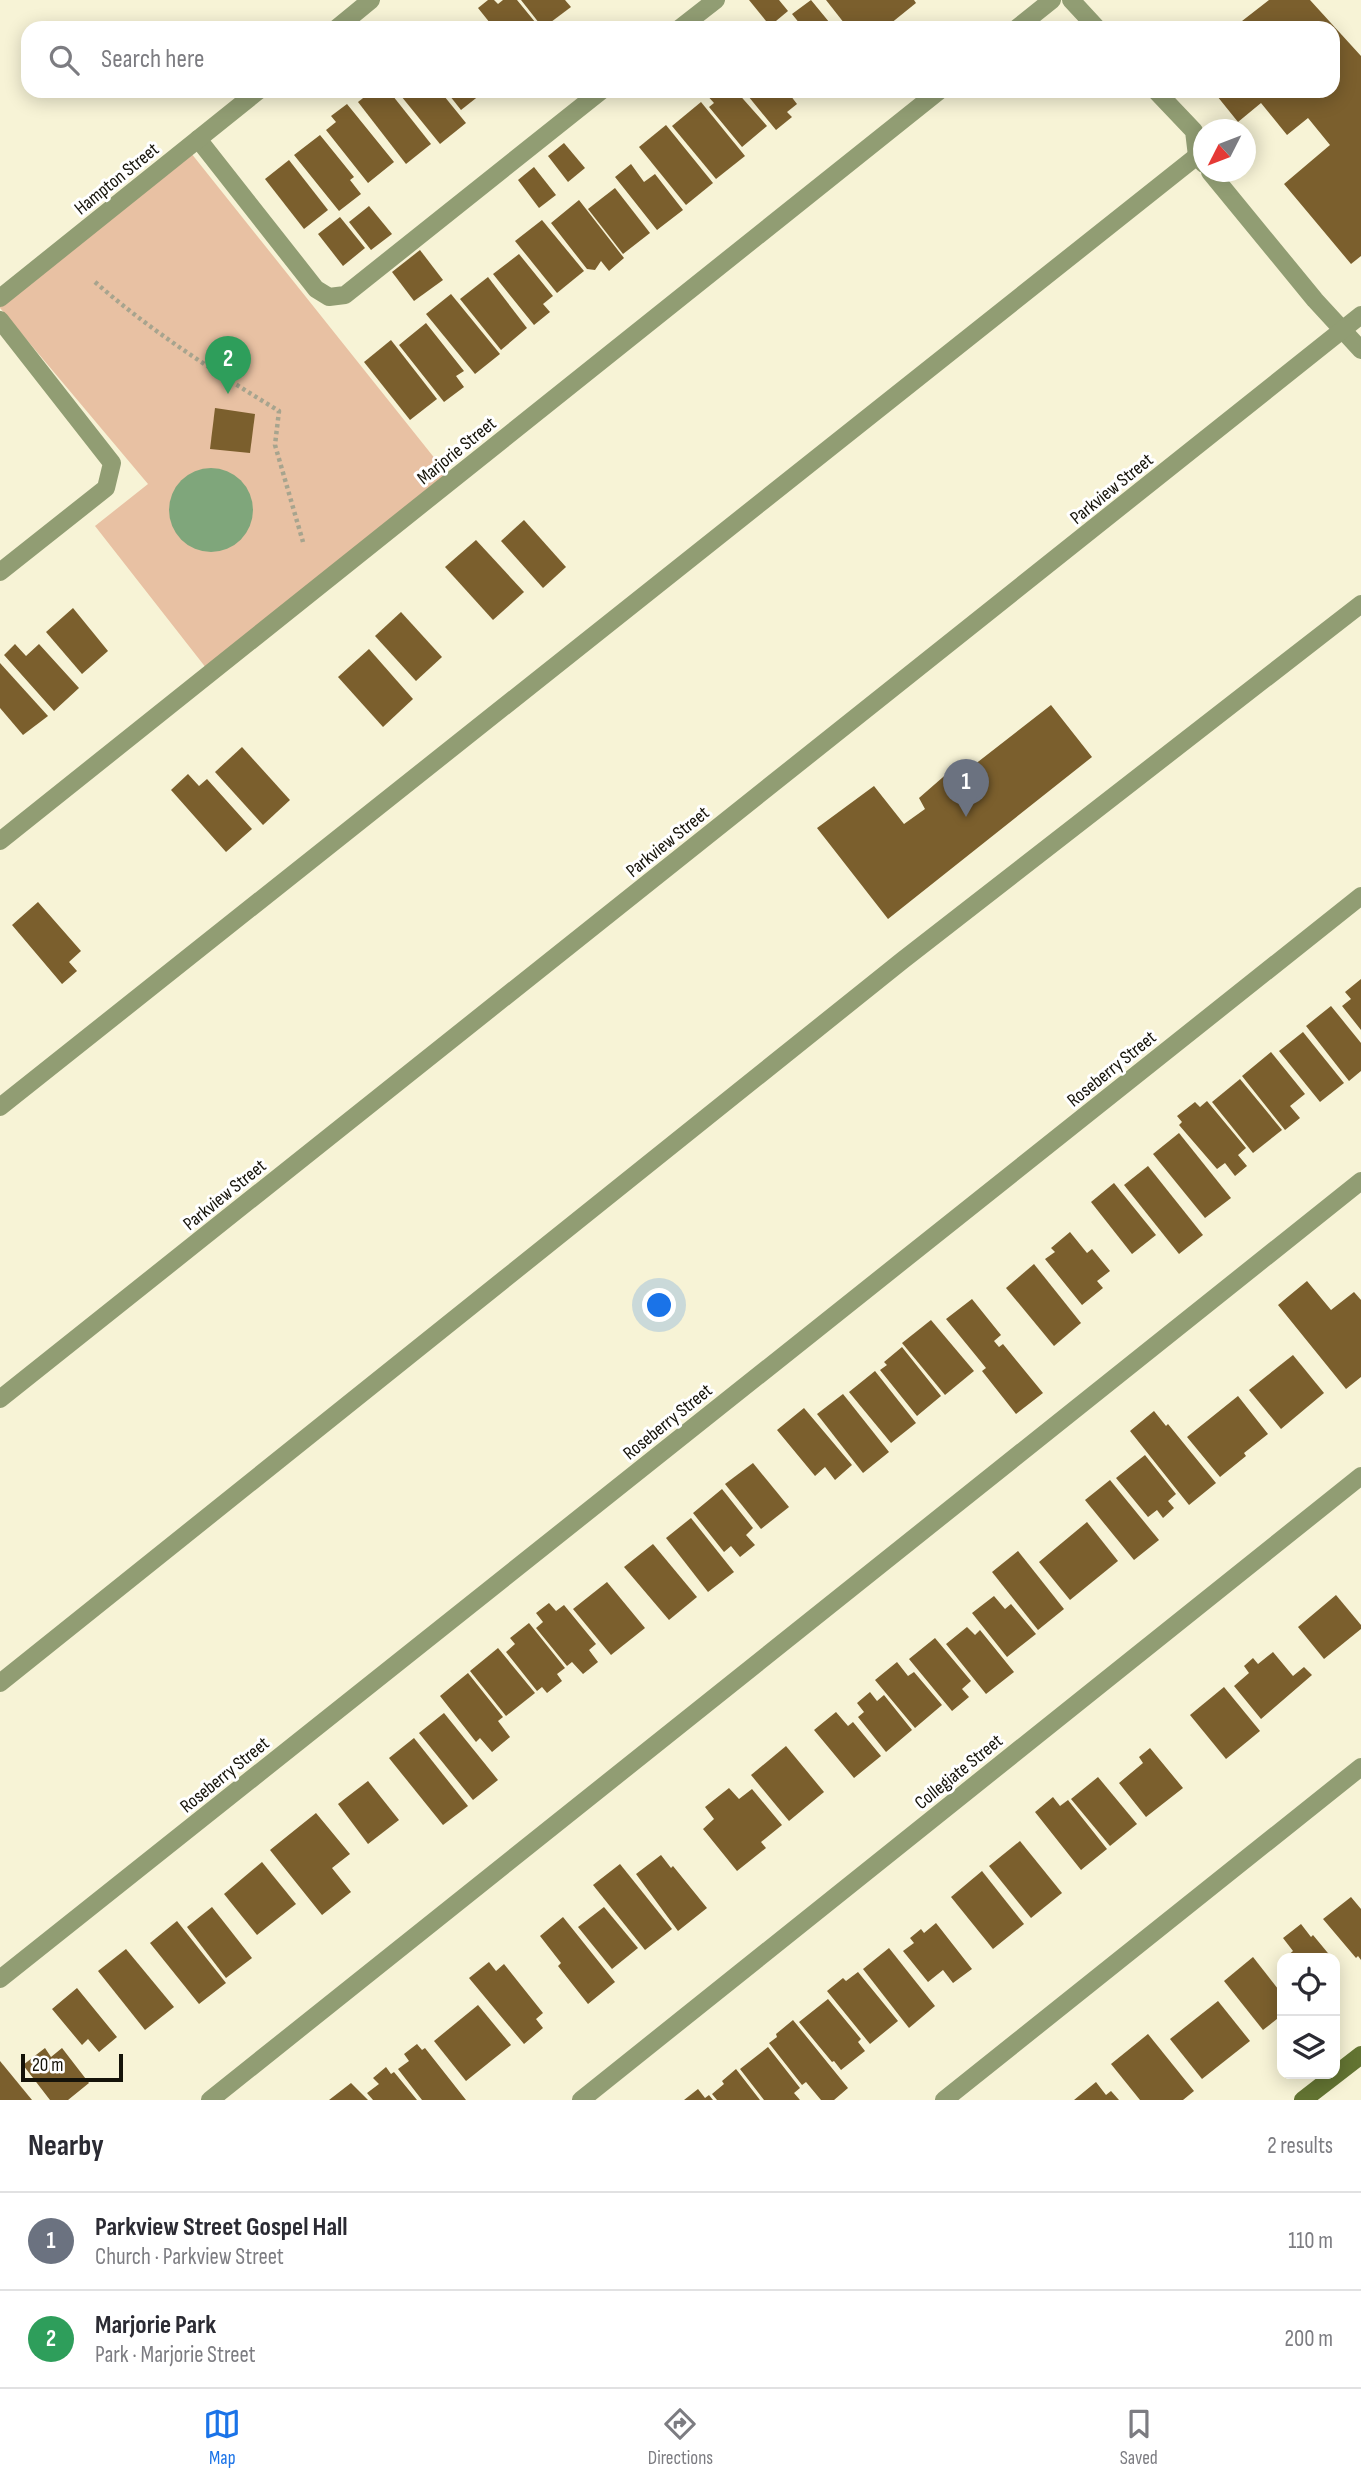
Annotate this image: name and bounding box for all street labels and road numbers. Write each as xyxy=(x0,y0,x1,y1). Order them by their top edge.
street label: Hampton Street xyxy=(70,138,164,220)
street label: Marjorie Street xyxy=(413,412,501,490)
street label: Parkview Street xyxy=(1066,449,1158,530)
street label: Parkview Street xyxy=(622,802,714,883)
street label: Roseberry Street xyxy=(1063,1026,1161,1112)
street label: Parkview Street xyxy=(179,1155,271,1236)
street label: Roseberry Street xyxy=(619,1379,717,1465)
street label: Collegiate Street xyxy=(910,1730,1008,1815)
street label: Roseberry Street xyxy=(176,1732,274,1818)

